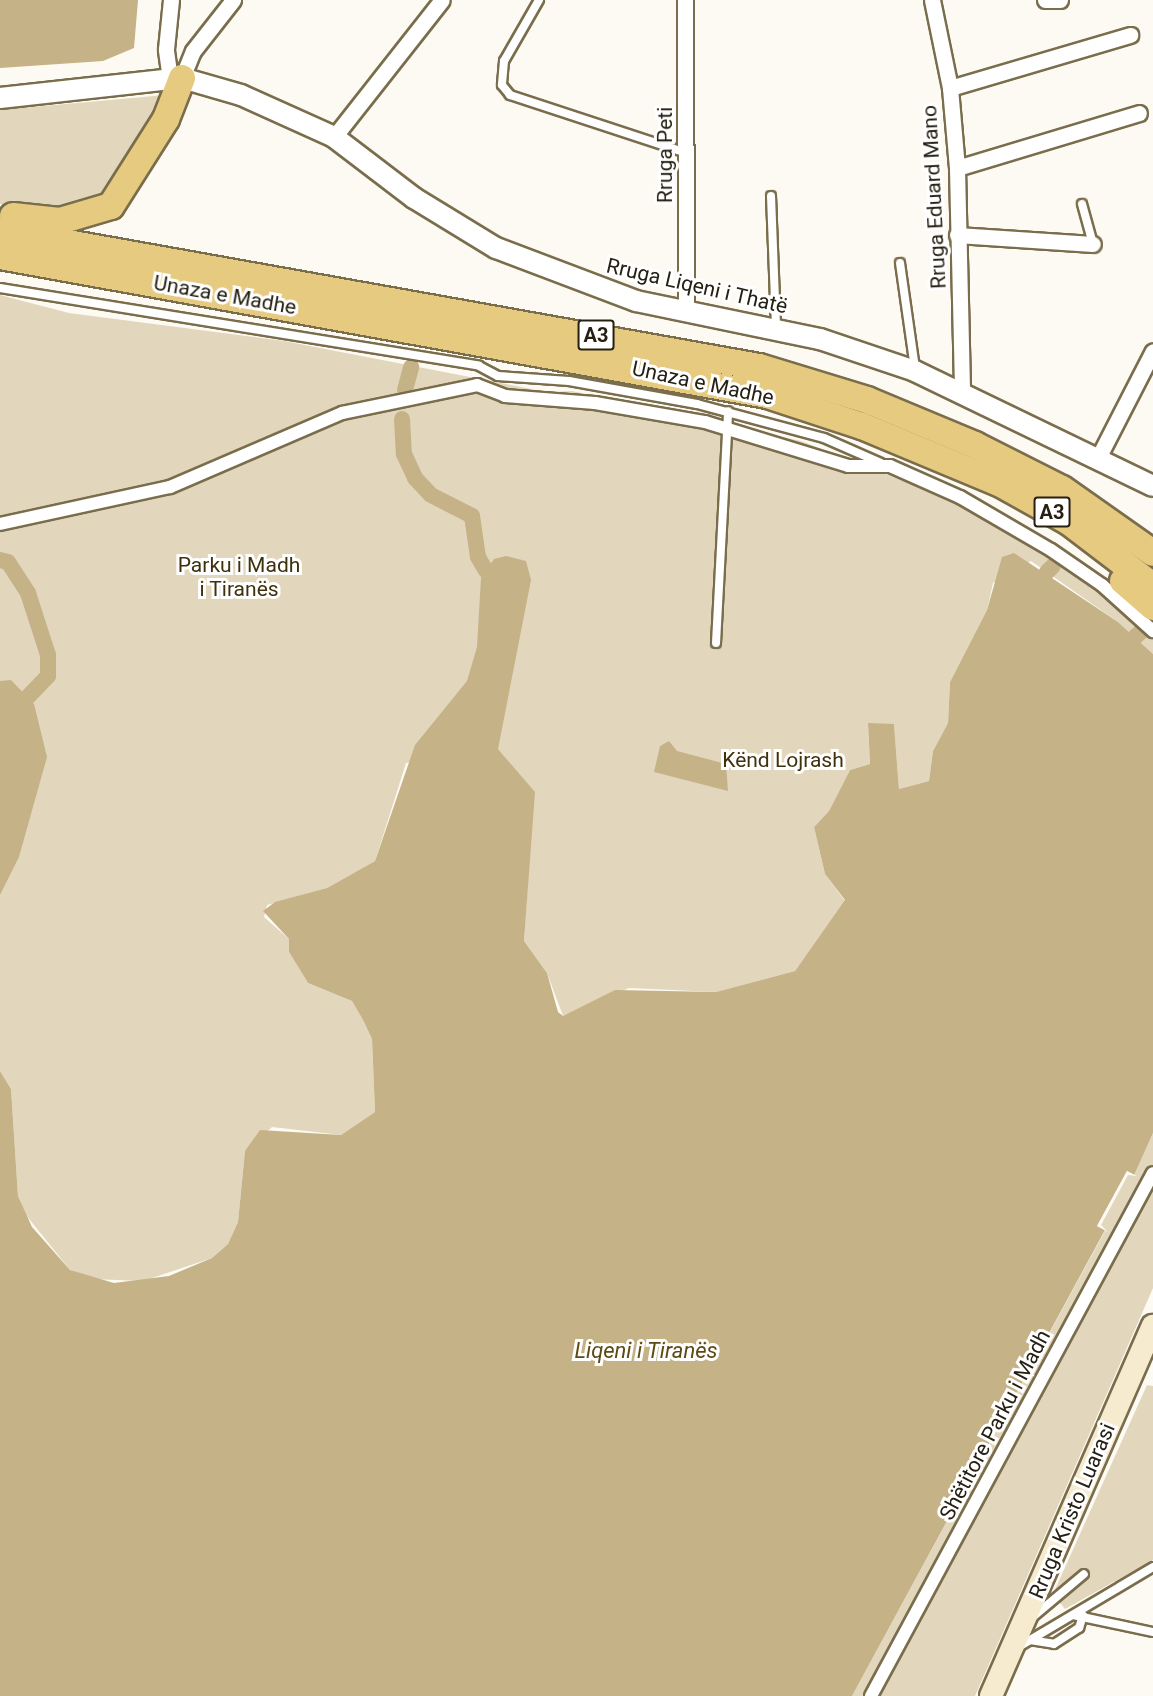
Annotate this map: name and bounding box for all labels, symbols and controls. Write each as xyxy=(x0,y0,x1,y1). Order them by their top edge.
street label: Rruga Eduard Mano xyxy=(917,104,951,290)
street label: Rruga Peti xyxy=(652,107,678,203)
street label: Rruga Liqeni i Thatë xyxy=(604,253,790,319)
street label: Unaza e Madhe xyxy=(152,270,298,320)
road number: A3 xyxy=(576,318,616,352)
street label: Unaza e Madhe xyxy=(630,356,776,410)
road number: A3 xyxy=(1032,495,1072,529)
park label: Parku i Madh i Tiranës xyxy=(178,552,300,602)
park label: Kënd Lojrash xyxy=(722,747,844,773)
street label: Shëtitore Parku i Madh xyxy=(934,1326,1056,1524)
water label: Liqeni i Tiranës xyxy=(574,1338,718,1364)
street label: Rruga Kristo Luarasi xyxy=(1024,1420,1120,1602)

